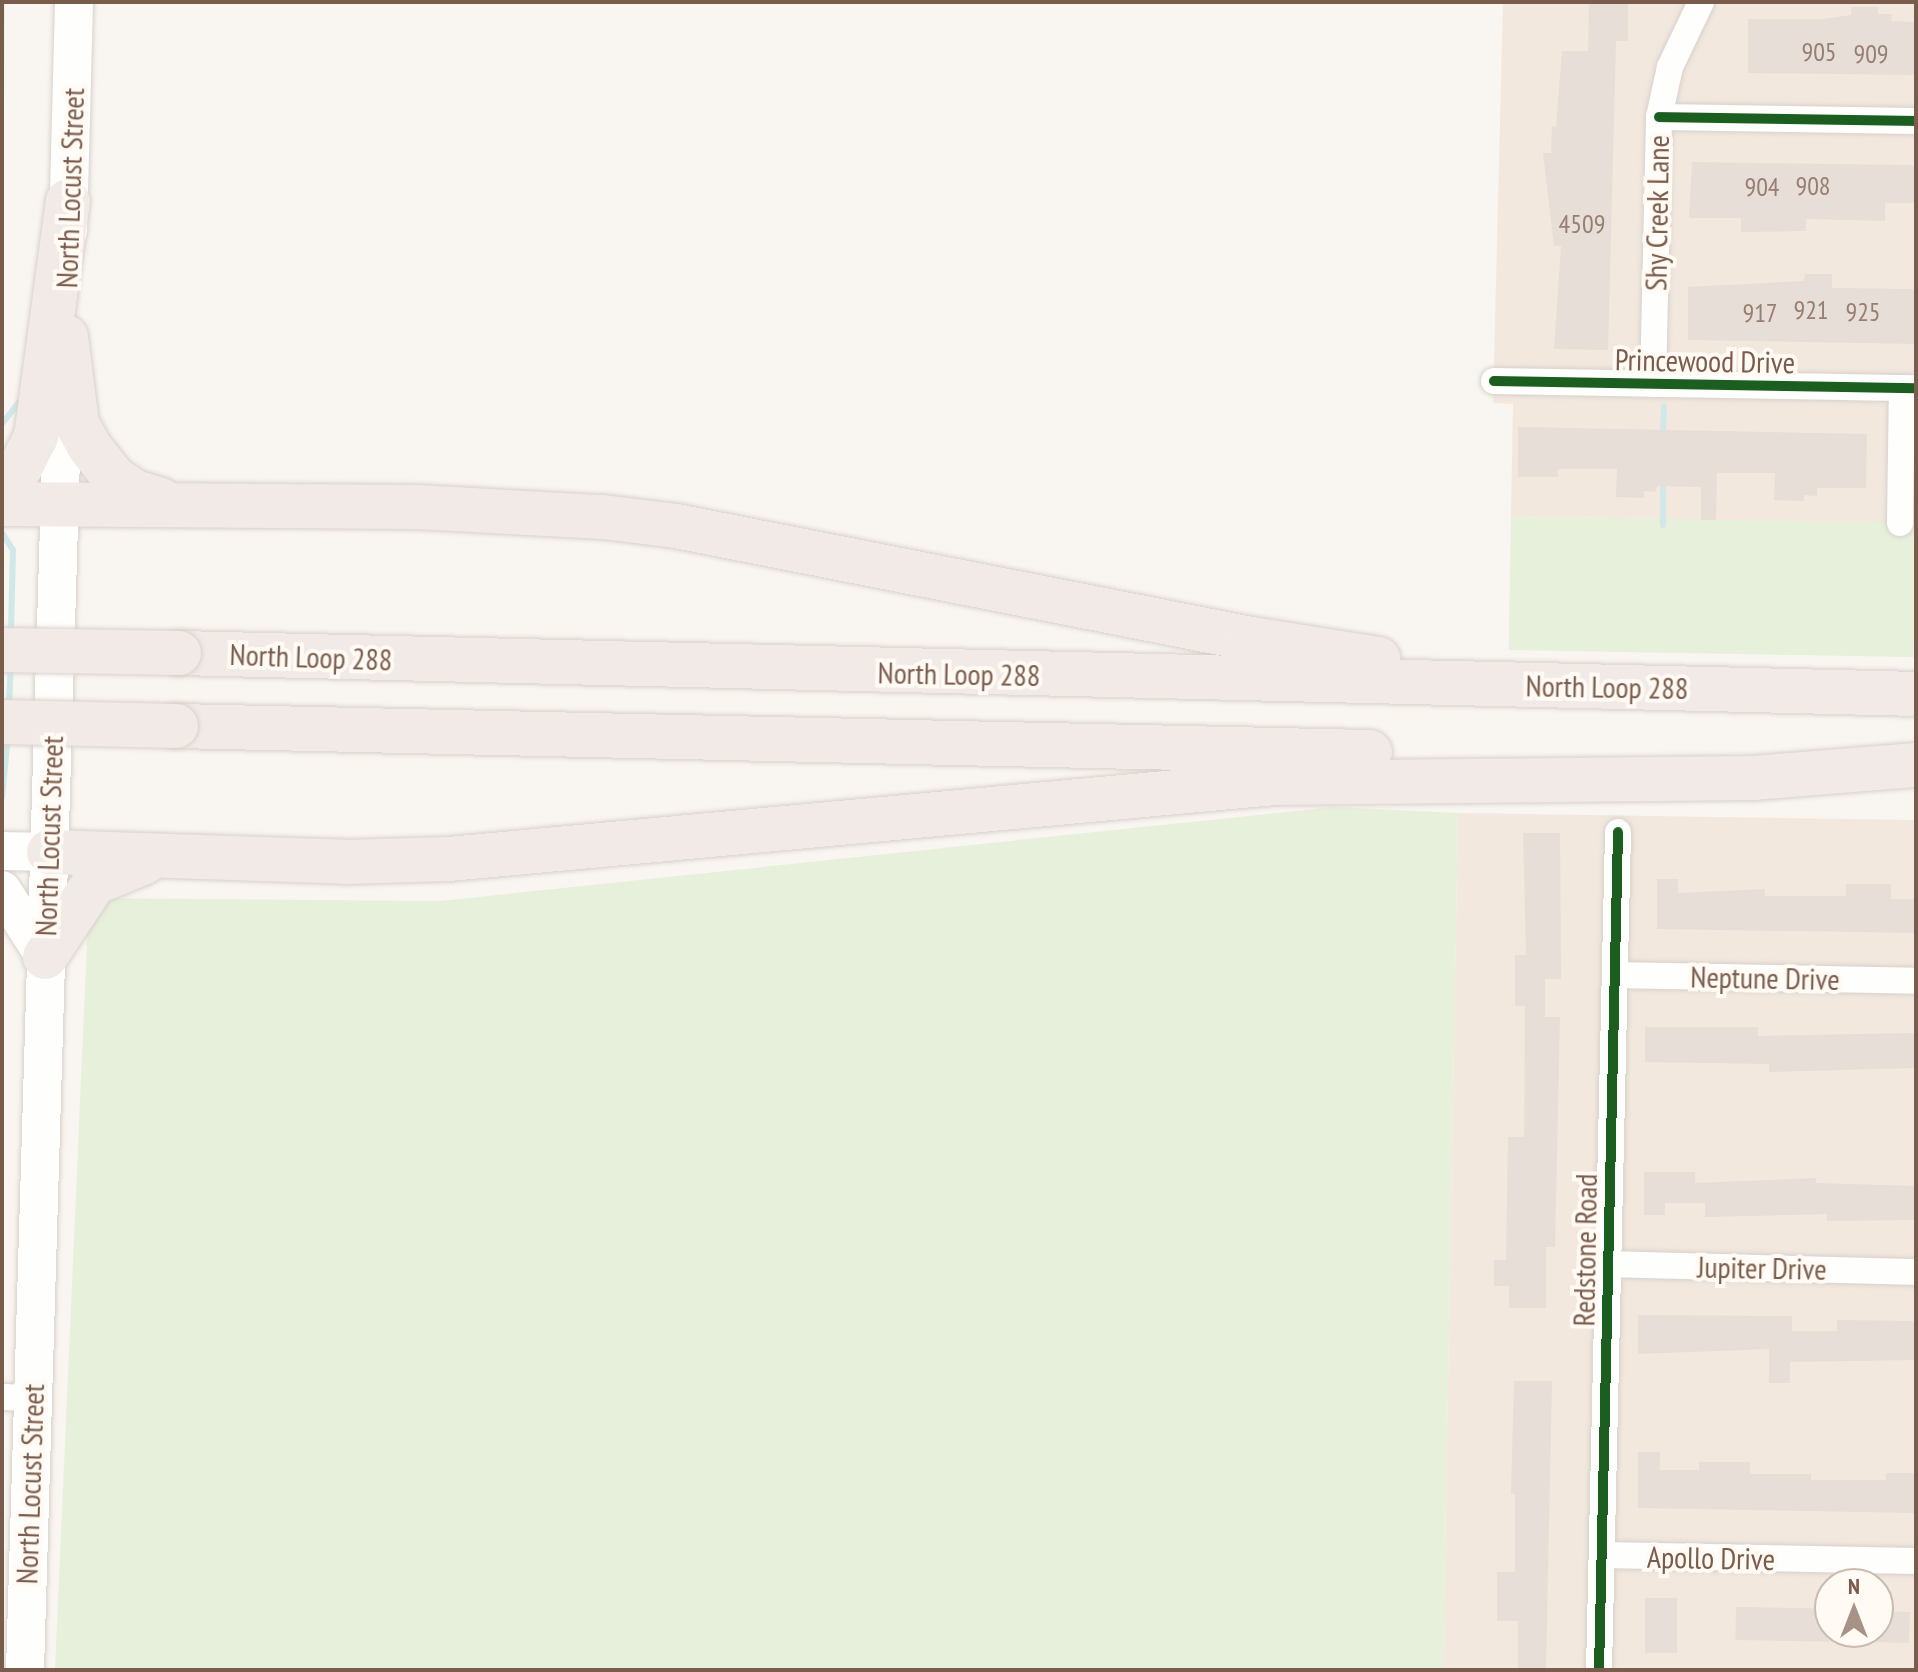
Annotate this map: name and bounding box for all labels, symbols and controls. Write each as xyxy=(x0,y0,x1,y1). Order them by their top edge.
house number: 905 xyxy=(1801,36,1837,68)
house number: 909 xyxy=(1853,38,1889,70)
street label: North Locust Street xyxy=(49,87,91,289)
street label: Shy Creek Lane xyxy=(1638,134,1676,292)
house number: 908 xyxy=(1795,170,1831,202)
house number: 904 xyxy=(1744,171,1780,203)
house number: 4509 xyxy=(1559,208,1605,240)
house number: 921 xyxy=(1793,294,1829,326)
house number: 925 xyxy=(1845,296,1881,328)
house number: 917 xyxy=(1742,297,1778,329)
street label: Princewood Drive xyxy=(1615,341,1795,381)
street label: North Loop 288 xyxy=(229,636,393,678)
street label: North Loop 288 xyxy=(877,655,1041,693)
street label: North Loop 288 xyxy=(1525,668,1689,706)
street label: North Locust Street xyxy=(28,735,70,937)
street label: Neptune Drive xyxy=(1690,959,1840,997)
street label: Redstone Road xyxy=(1566,1173,1604,1327)
street label: Jupiter Drive xyxy=(1697,1249,1827,1287)
street label: North Locust Street xyxy=(9,1383,51,1585)
street label: Apollo Drive xyxy=(1647,1539,1775,1577)
north arrow xyxy=(1814,1568,1894,1648)
text: N xyxy=(1848,1572,1860,1600)

